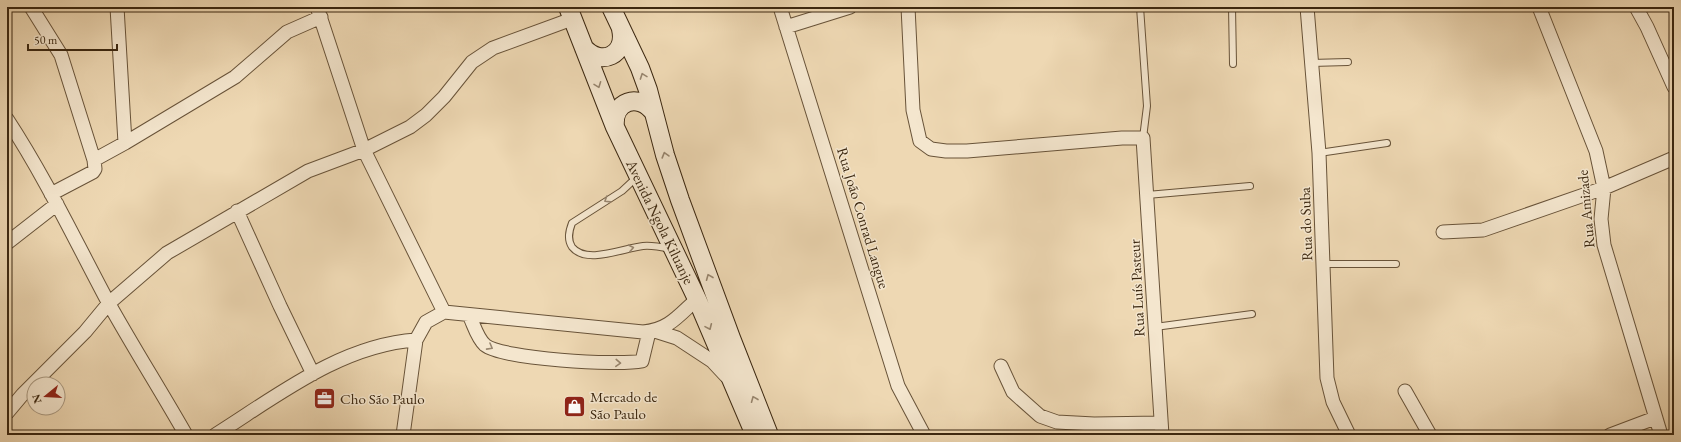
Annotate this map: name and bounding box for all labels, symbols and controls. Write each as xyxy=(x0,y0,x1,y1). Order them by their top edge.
scale bar xyxy=(28,26,117,52)
text: 50 m xyxy=(34,32,58,48)
one-way arrow xyxy=(639,72,647,79)
one-way arrow xyxy=(593,81,602,88)
street label: Rua João Conrad Langue xyxy=(833,145,894,291)
one-way arrow xyxy=(661,151,670,158)
street label: Avenida Ngola Kiluanje xyxy=(622,155,699,287)
street label: Rua Amizade xyxy=(1573,169,1598,249)
street label: Rua do Suba xyxy=(1295,187,1316,261)
one-way arrow xyxy=(605,195,612,202)
street label: Rua Luís Pasteur xyxy=(1124,239,1149,337)
one-way arrow xyxy=(628,244,634,252)
one-way arrow xyxy=(705,274,713,281)
one-way arrow xyxy=(704,322,712,330)
one-way arrow xyxy=(486,342,493,350)
one-way arrow xyxy=(615,359,621,367)
north arrow xyxy=(26,376,66,416)
office icon: Cho São Paulo xyxy=(312,386,338,412)
place label: Mercado de São Paulo xyxy=(590,387,658,423)
place label: Cho São Paulo xyxy=(340,389,425,408)
text: N xyxy=(28,393,45,405)
shop icon: Mercado de São Paulo xyxy=(562,393,588,419)
one-way arrow xyxy=(751,395,759,402)

